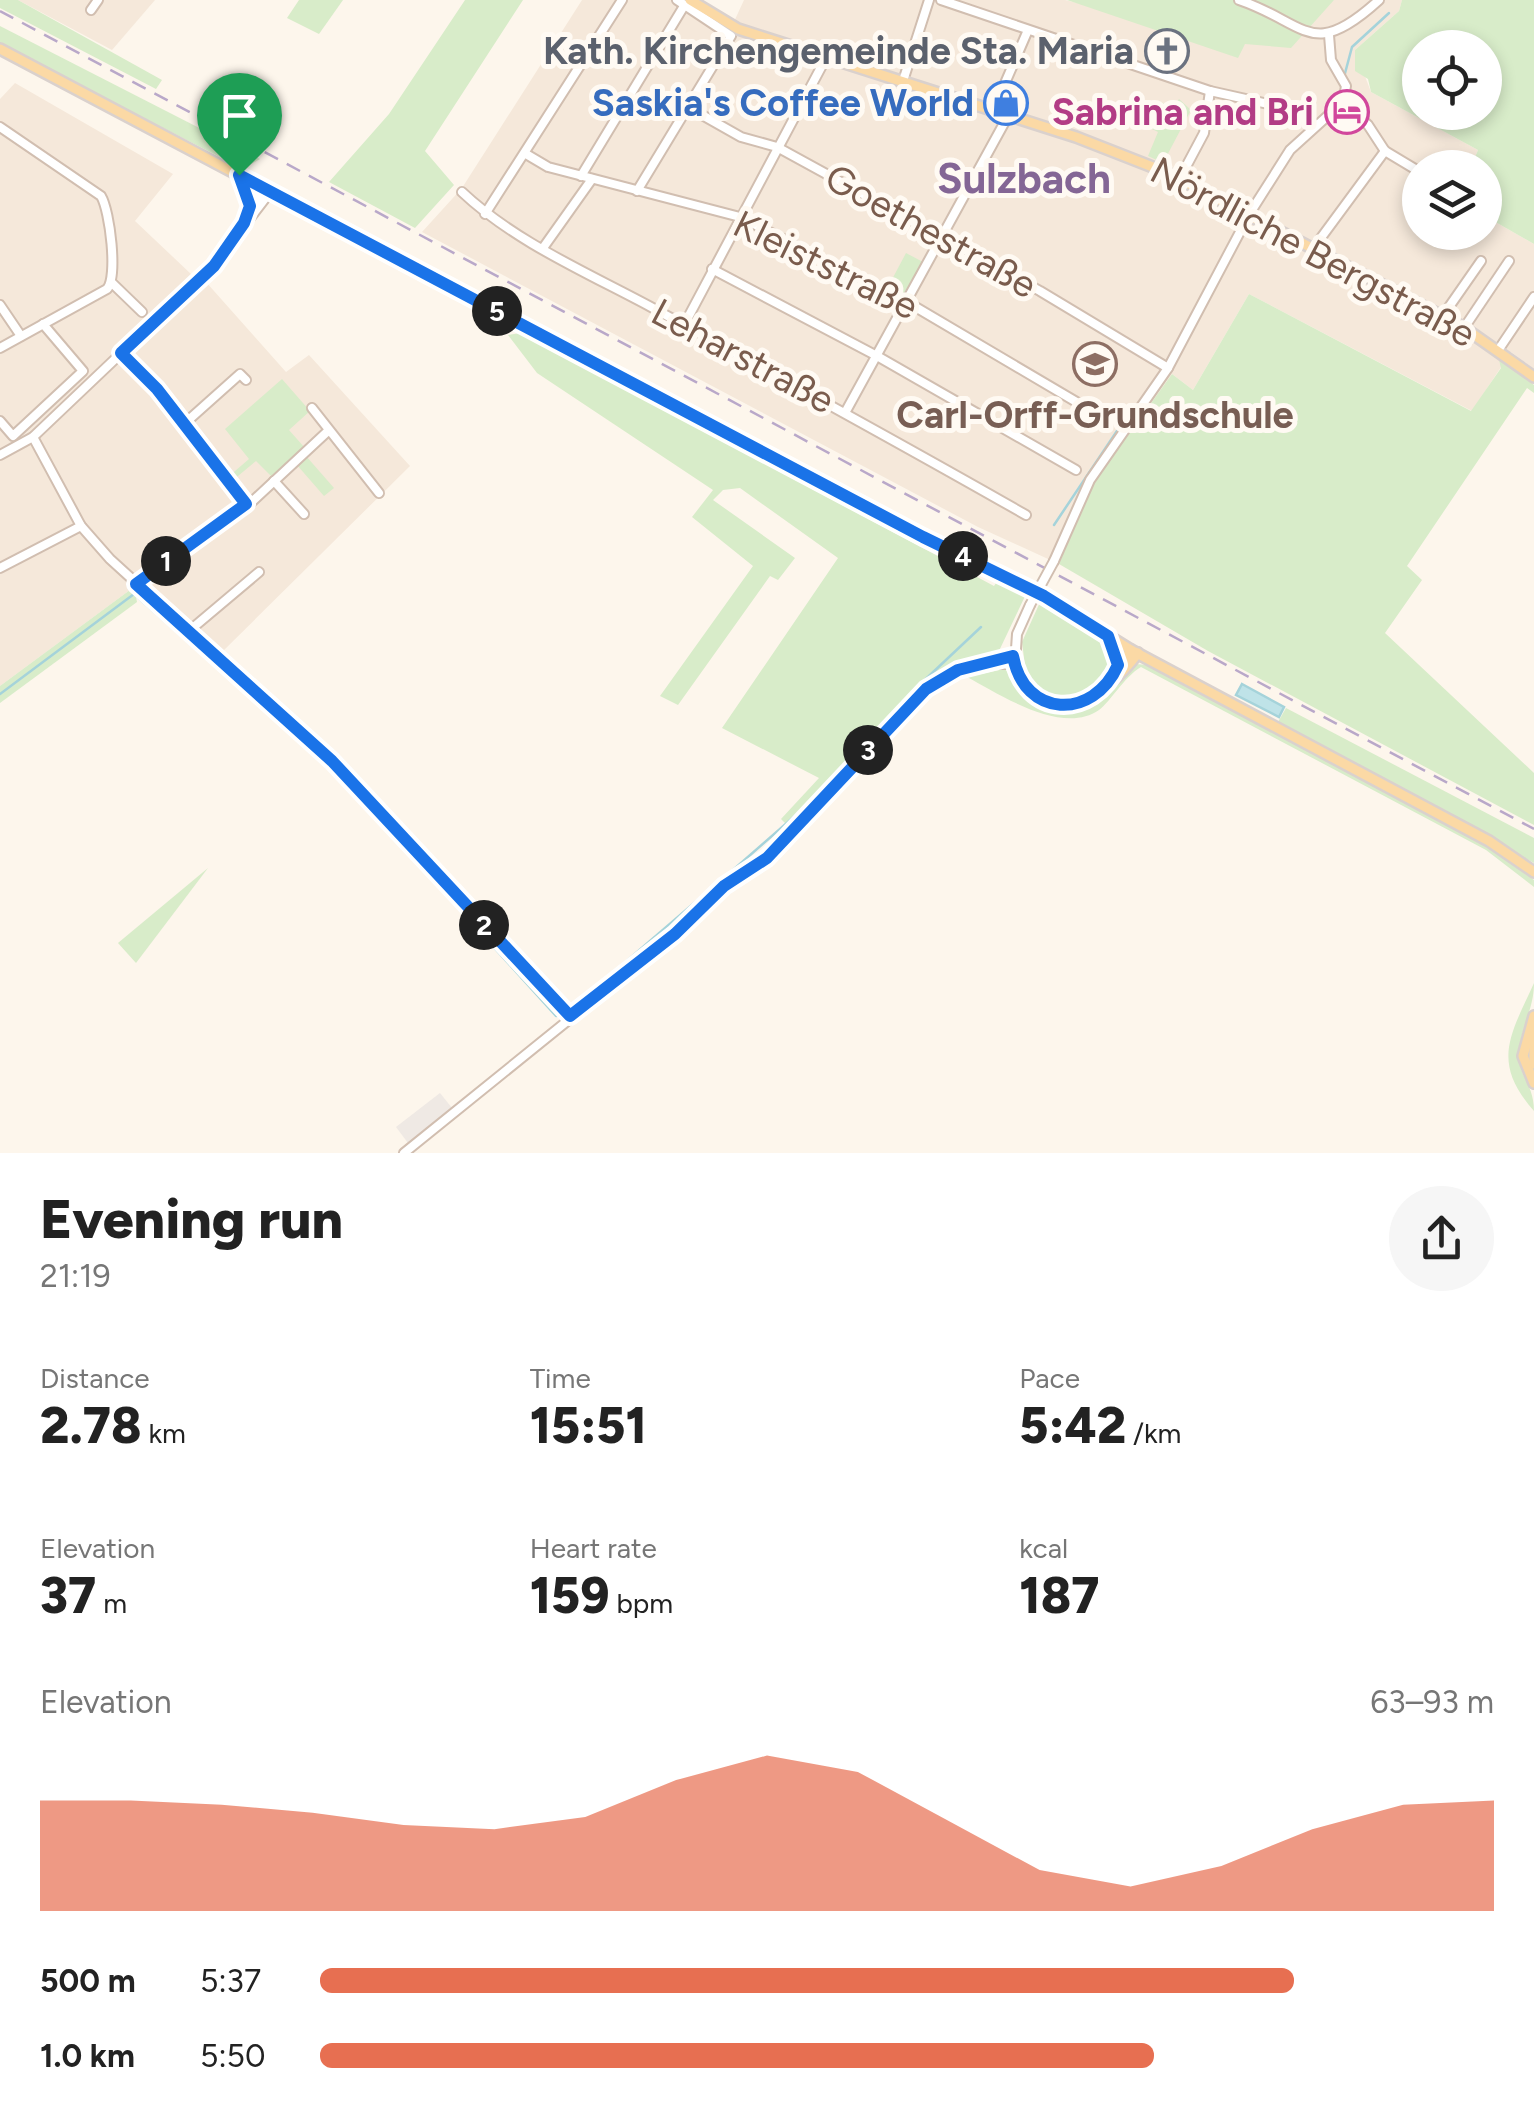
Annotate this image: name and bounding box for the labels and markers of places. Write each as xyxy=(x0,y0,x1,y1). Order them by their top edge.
place label: Kath. Kirchengemeinde Sta. Maria xyxy=(543,28,1134,74)
church icon: Kath. Kirchengemeinde Sta. Maria xyxy=(1144,28,1190,74)
pin xyxy=(197,73,282,176)
place label: Saskia's Coffee World xyxy=(592,80,974,126)
shop icon: Saskia's Coffee World xyxy=(983,80,1029,126)
place label: Sabrina and Bri xyxy=(1052,89,1314,135)
hotel icon: Sabrina and Bri xyxy=(1324,89,1370,135)
pin: 5 xyxy=(472,286,522,336)
school or university icon: Carl-Orff-Grundschule xyxy=(1072,341,1118,387)
place label: Carl-Orff-Grundschule xyxy=(896,392,1294,438)
pin: 4 xyxy=(938,531,988,581)
pin: 1 xyxy=(141,536,191,586)
pin: 3 xyxy=(843,725,893,775)
pin: 2 xyxy=(459,900,509,950)

